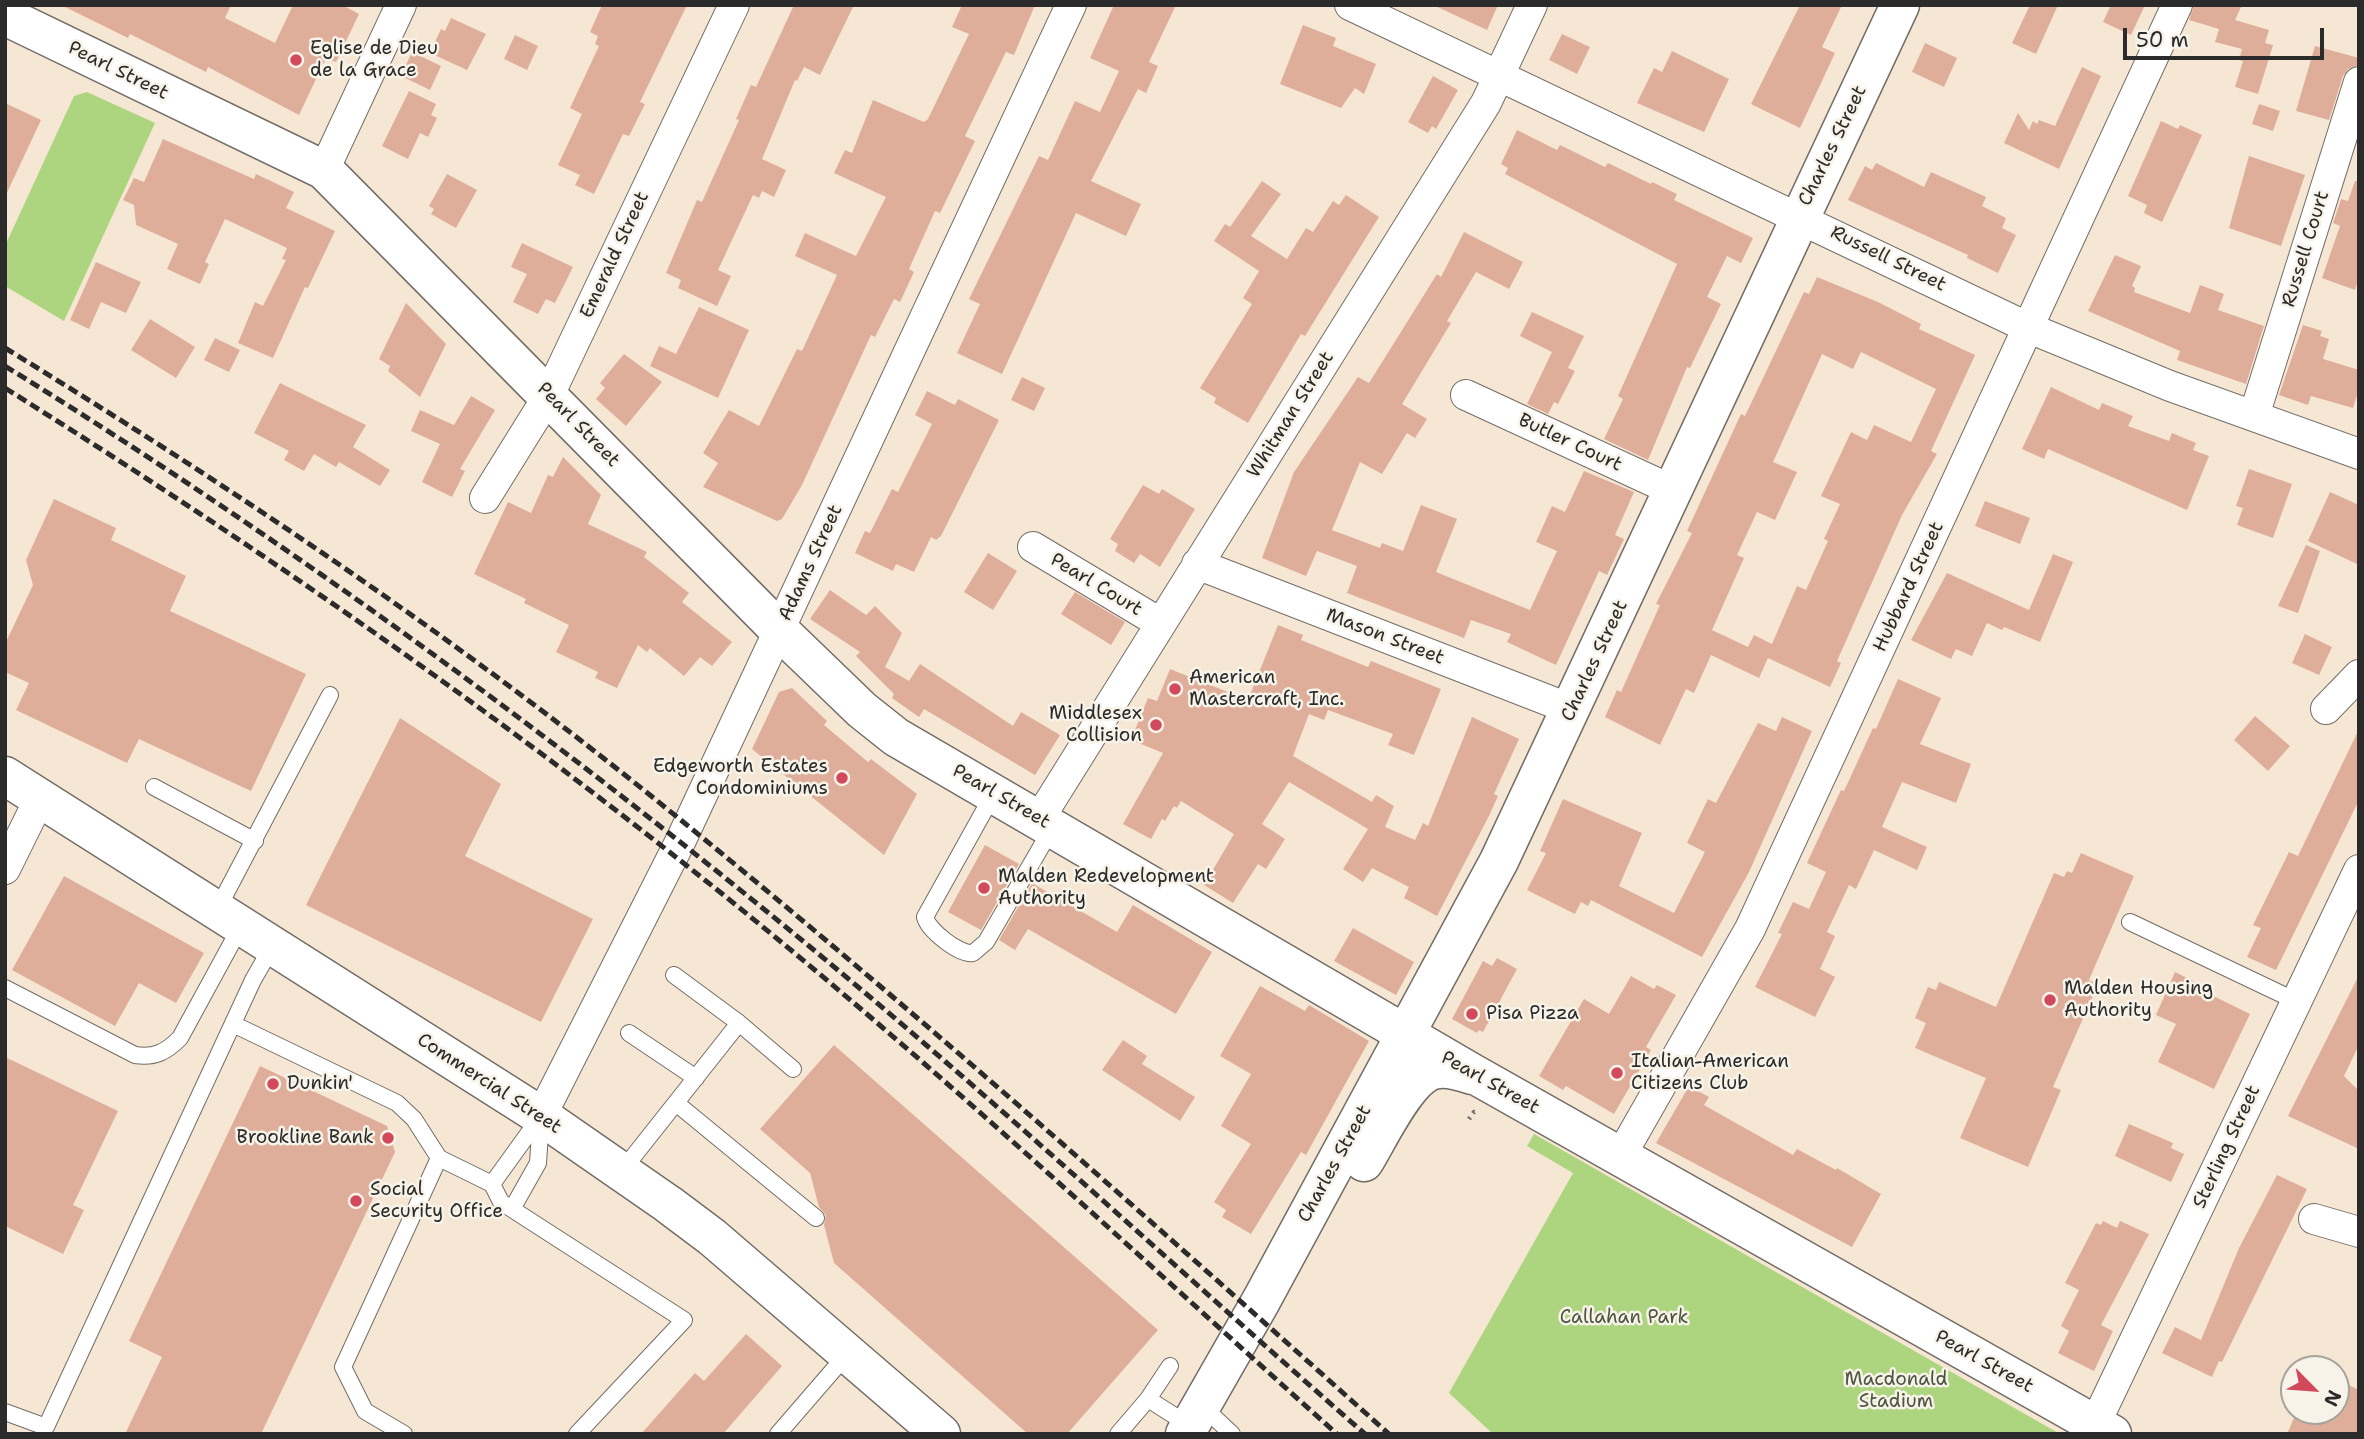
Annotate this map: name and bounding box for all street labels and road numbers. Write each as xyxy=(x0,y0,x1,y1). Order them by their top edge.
street label: Pearl Street xyxy=(64,37,172,105)
street label: Charles Street xyxy=(1794,82,1872,210)
street label: Emerald Street xyxy=(576,188,654,322)
street label: Russell Court xyxy=(2278,188,2334,310)
street label: Russell Street xyxy=(1826,221,1950,297)
street label: Whitman Street xyxy=(1243,348,1339,482)
street label: Pearl Street xyxy=(532,378,624,472)
street label: Butler Court xyxy=(1515,409,1625,477)
street label: Adams Street xyxy=(774,501,848,625)
street label: Hubbard Street xyxy=(1869,518,1949,656)
street label: Pearl Court xyxy=(1046,549,1146,621)
street label: Charles Street xyxy=(1557,597,1633,725)
street label: Mason Street xyxy=(1323,604,1447,670)
street label: Pearl Street xyxy=(948,760,1054,834)
street label: Commercial Street xyxy=(413,1029,565,1139)
street label: Pearl Street xyxy=(1437,1047,1543,1119)
street label: Sterling Street xyxy=(2189,1082,2265,1212)
street label: Charles Street xyxy=(1293,1101,1377,1227)
street label: Pearl Street xyxy=(1931,1326,2037,1398)

